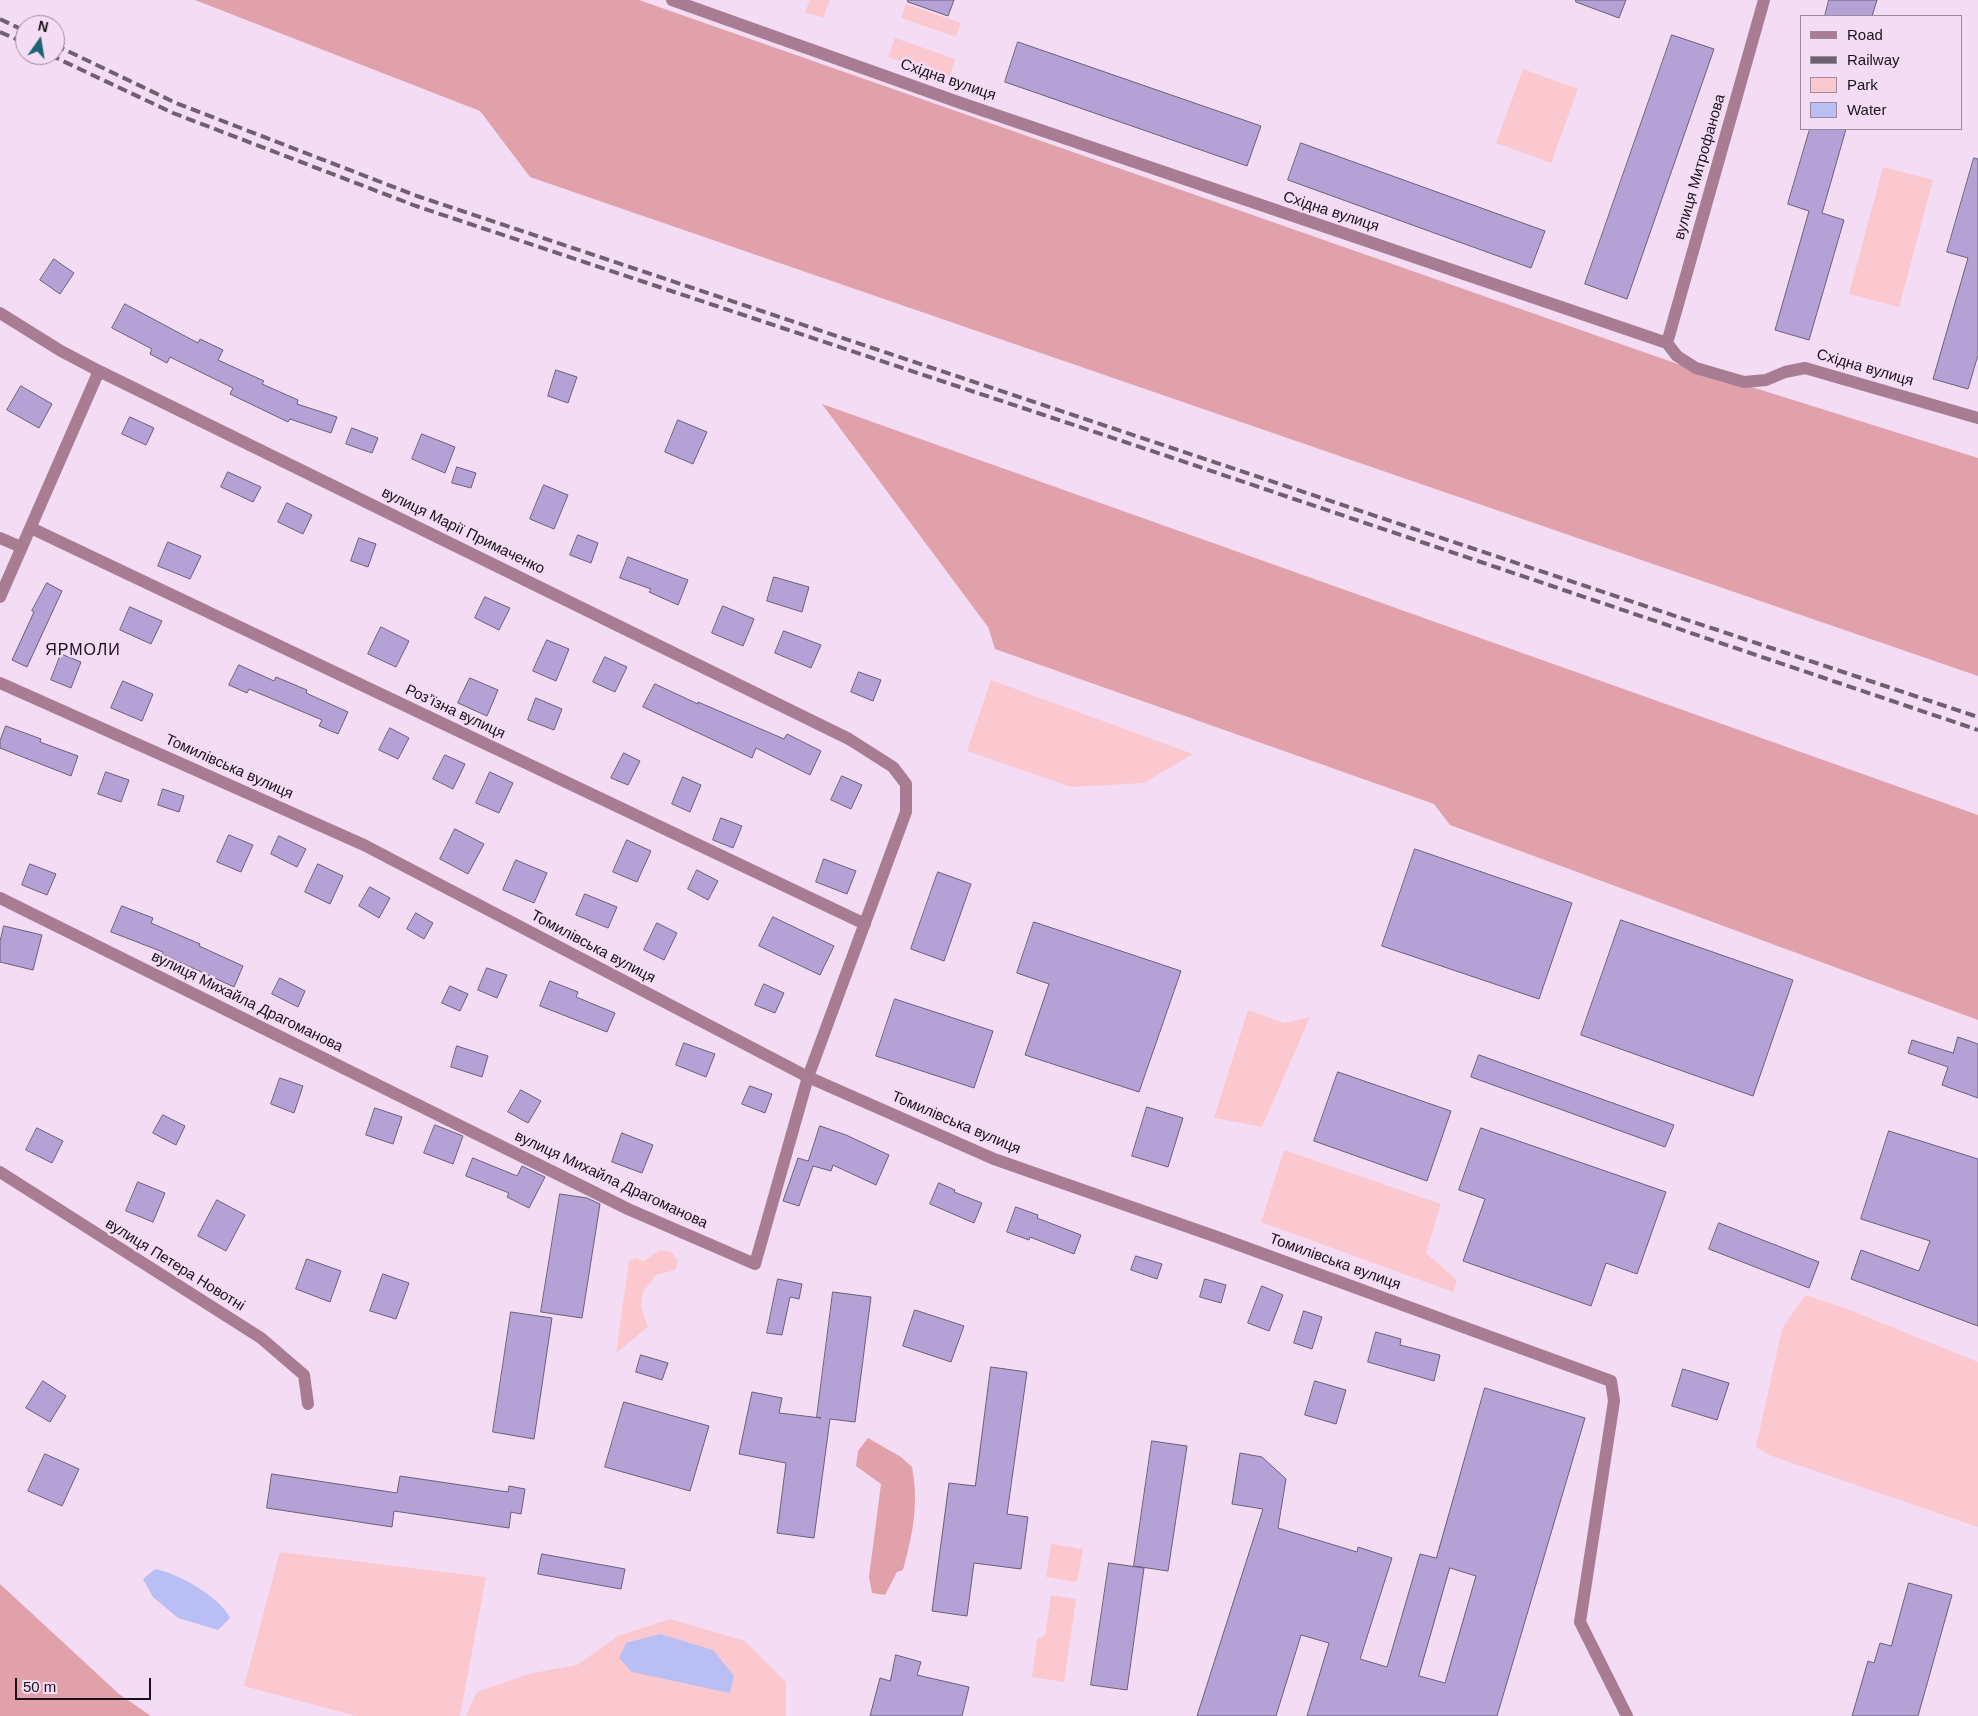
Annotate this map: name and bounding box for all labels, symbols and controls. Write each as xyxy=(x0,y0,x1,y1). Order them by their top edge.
north arrow xyxy=(15,15,65,65)
legend xyxy=(1800,15,1963,130)
text: N xyxy=(36,17,50,35)
text: Road xyxy=(1847,26,1883,43)
text: Railway xyxy=(1847,51,1900,68)
street label: Східна вулиця xyxy=(898,55,998,105)
text: Park xyxy=(1847,76,1878,93)
street label: вулиця Митрофанова xyxy=(1671,92,1729,242)
text: Water xyxy=(1847,101,1886,118)
street label: Східна вулиця xyxy=(1281,188,1381,236)
street label: Східна вулиця xyxy=(1815,346,1915,390)
street label: вулиця Марії Примаченко xyxy=(379,484,547,578)
district label: ЯРМОЛИ xyxy=(44,641,122,661)
street label: Розʼїзна вулиця xyxy=(402,681,508,743)
street label: Томилівська вулиця xyxy=(162,731,296,803)
street label: Томилівська вулиця xyxy=(528,907,658,987)
street label: вулиця Михайла Драгоманова xyxy=(148,948,346,1056)
street label: Томилівська вулиця xyxy=(889,1088,1023,1158)
street label: вулиця Михайла Драгоманова xyxy=(512,1127,710,1233)
street label: вулиця Петера Новотні xyxy=(102,1215,248,1315)
street label: Томилівська вулиця xyxy=(1267,1230,1403,1294)
scale bar xyxy=(18,1668,154,1700)
text: 50 m xyxy=(23,1678,56,1695)

